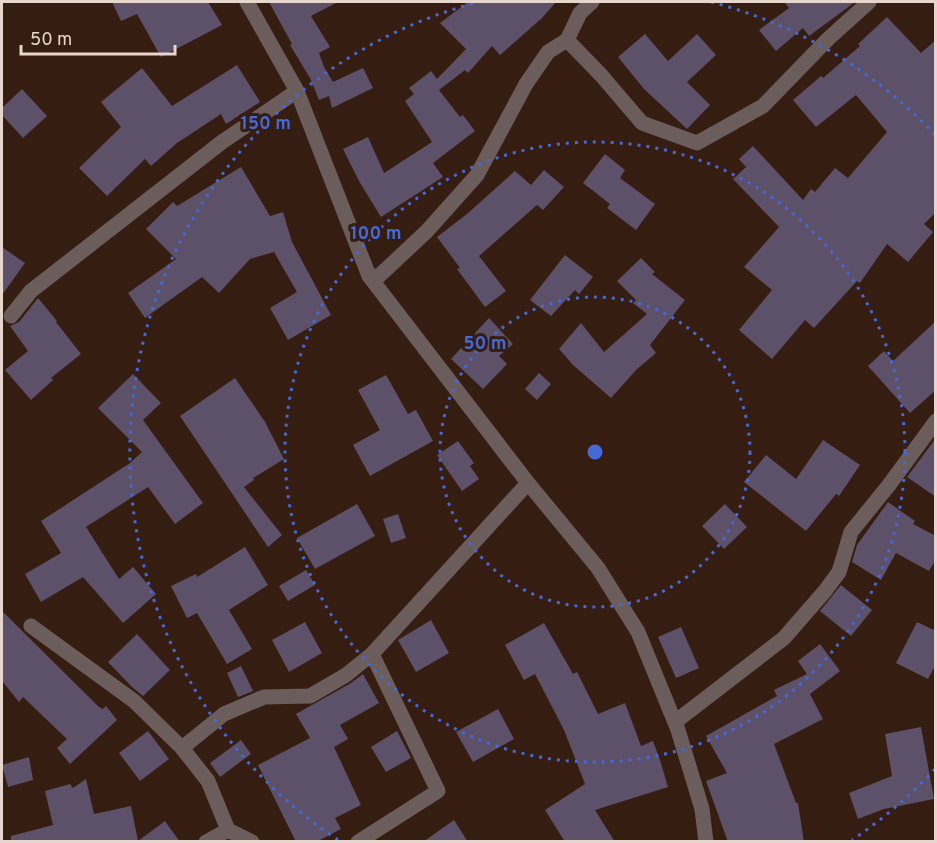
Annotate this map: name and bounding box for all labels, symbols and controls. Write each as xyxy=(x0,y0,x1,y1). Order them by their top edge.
scale bar xyxy=(21,18,176,56)
text: 50 m xyxy=(30,29,72,52)
text: 150 m xyxy=(241,113,291,136)
text: 100 m xyxy=(350,223,402,246)
text: 50 m xyxy=(463,333,507,356)
centre of rings xyxy=(585,442,605,462)

